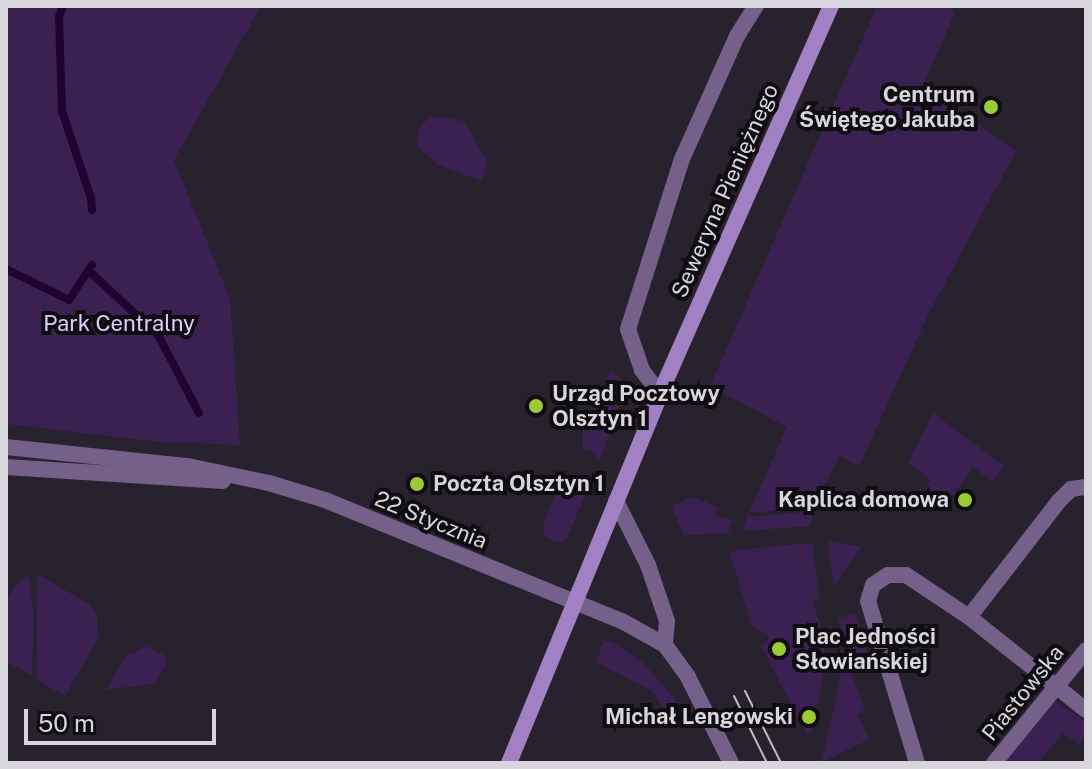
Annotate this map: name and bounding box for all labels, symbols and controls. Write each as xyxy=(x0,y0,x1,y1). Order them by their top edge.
street label: Seweryna Pieniężnego xyxy=(666,80,784,302)
place label: Centrum Świętego Jakuba xyxy=(799,81,975,132)
marker: Centrum Świętego Jakuba xyxy=(982,98,1000,116)
park label: Park Centralny xyxy=(43,311,195,337)
place label: Urząd Pocztowy Olsztyn 1 xyxy=(552,380,720,432)
marker: Urząd Pocztowy Olsztyn 1 xyxy=(527,397,545,415)
place label: Poczta Olsztyn 1 xyxy=(433,471,604,497)
marker: Poczta Olsztyn 1 xyxy=(408,475,426,493)
street label: 22 Stycznia xyxy=(371,486,491,554)
place label: Kaplica domowa xyxy=(778,487,949,513)
marker: Kaplica domowa xyxy=(956,491,974,509)
place label: Plac Jedności Słowiańskiej xyxy=(795,623,936,674)
marker: Plac Jedności Słowiańskiej xyxy=(770,640,788,658)
street label: Piastowska xyxy=(976,640,1070,746)
scale bar xyxy=(28,693,220,743)
place label: Michał Lengowski xyxy=(605,704,793,730)
marker: Michał Lengowski xyxy=(800,708,818,726)
text: 50 m xyxy=(38,709,95,737)

